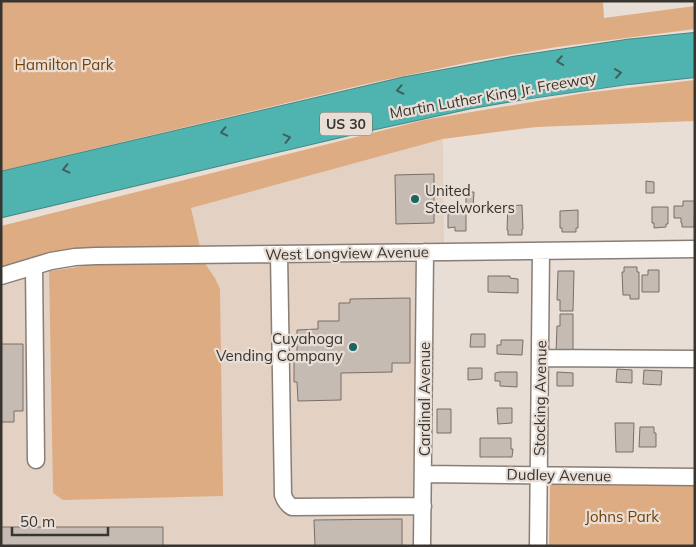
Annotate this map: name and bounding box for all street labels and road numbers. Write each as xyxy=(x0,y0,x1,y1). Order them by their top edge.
street label: Martin Luther King Jr. Freeway xyxy=(388,67,598,123)
road number: US 30 xyxy=(320,112,372,136)
street label: West Longview Avenue xyxy=(265,242,429,264)
street label: Stocking Avenue xyxy=(529,340,551,456)
street label: Cardinal Avenue xyxy=(415,342,434,456)
street label: Dudley Avenue xyxy=(507,465,611,485)

